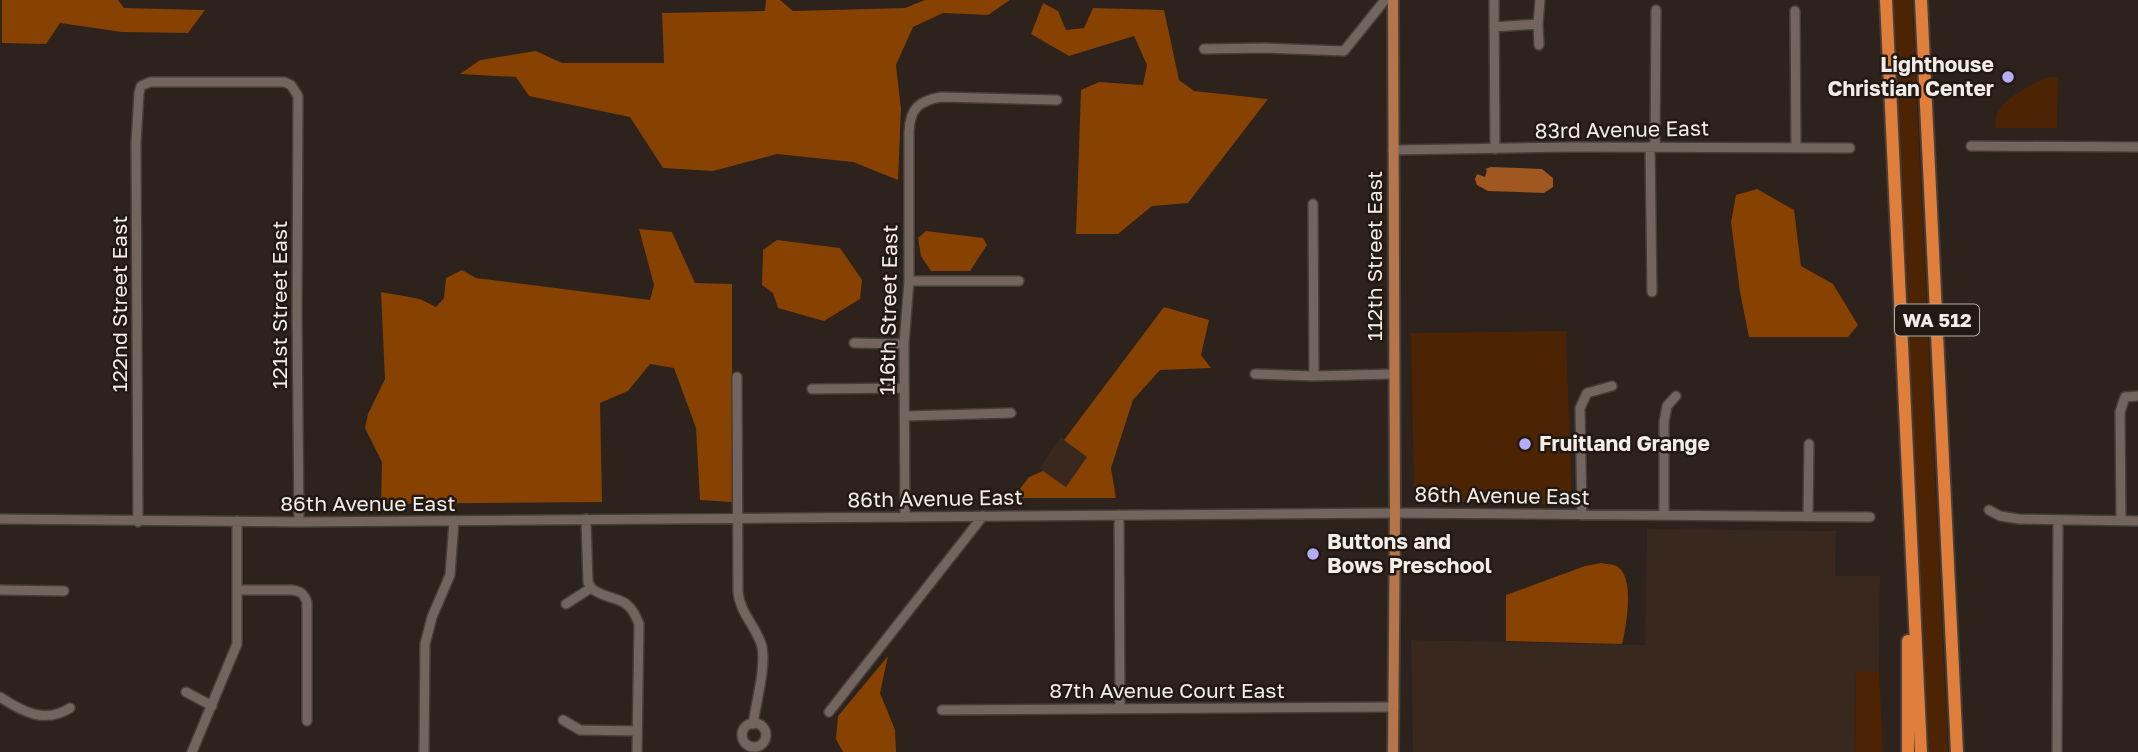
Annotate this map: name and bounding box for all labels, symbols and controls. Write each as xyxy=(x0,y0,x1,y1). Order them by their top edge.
place label: Lighthouse Christian Center xyxy=(1828,51,1994,101)
marker: Lighthouse Christian Center xyxy=(2000,69,2016,85)
street label: 83rd Avenue East xyxy=(1534,114,1710,144)
street label: 112th Street East xyxy=(1361,171,1387,341)
street label: 122nd Street East xyxy=(106,215,132,393)
street label: 121st Street East xyxy=(266,221,292,389)
street label: 116th Street East xyxy=(874,224,902,396)
road number: WA 512 xyxy=(1895,304,1979,336)
place label: Fruitland Grange xyxy=(1539,430,1710,456)
marker: Fruitland Grange xyxy=(1517,436,1533,452)
street label: 86th Avenue East xyxy=(1414,480,1590,510)
street label: 86th Avenue East xyxy=(847,483,1023,513)
street label: 86th Avenue East xyxy=(280,490,456,516)
place label: Buttons and Bows Preschool xyxy=(1327,528,1492,578)
marker: Buttons and Bows Preschool xyxy=(1305,546,1321,562)
street label: 87th Avenue Court East xyxy=(1049,677,1285,703)

